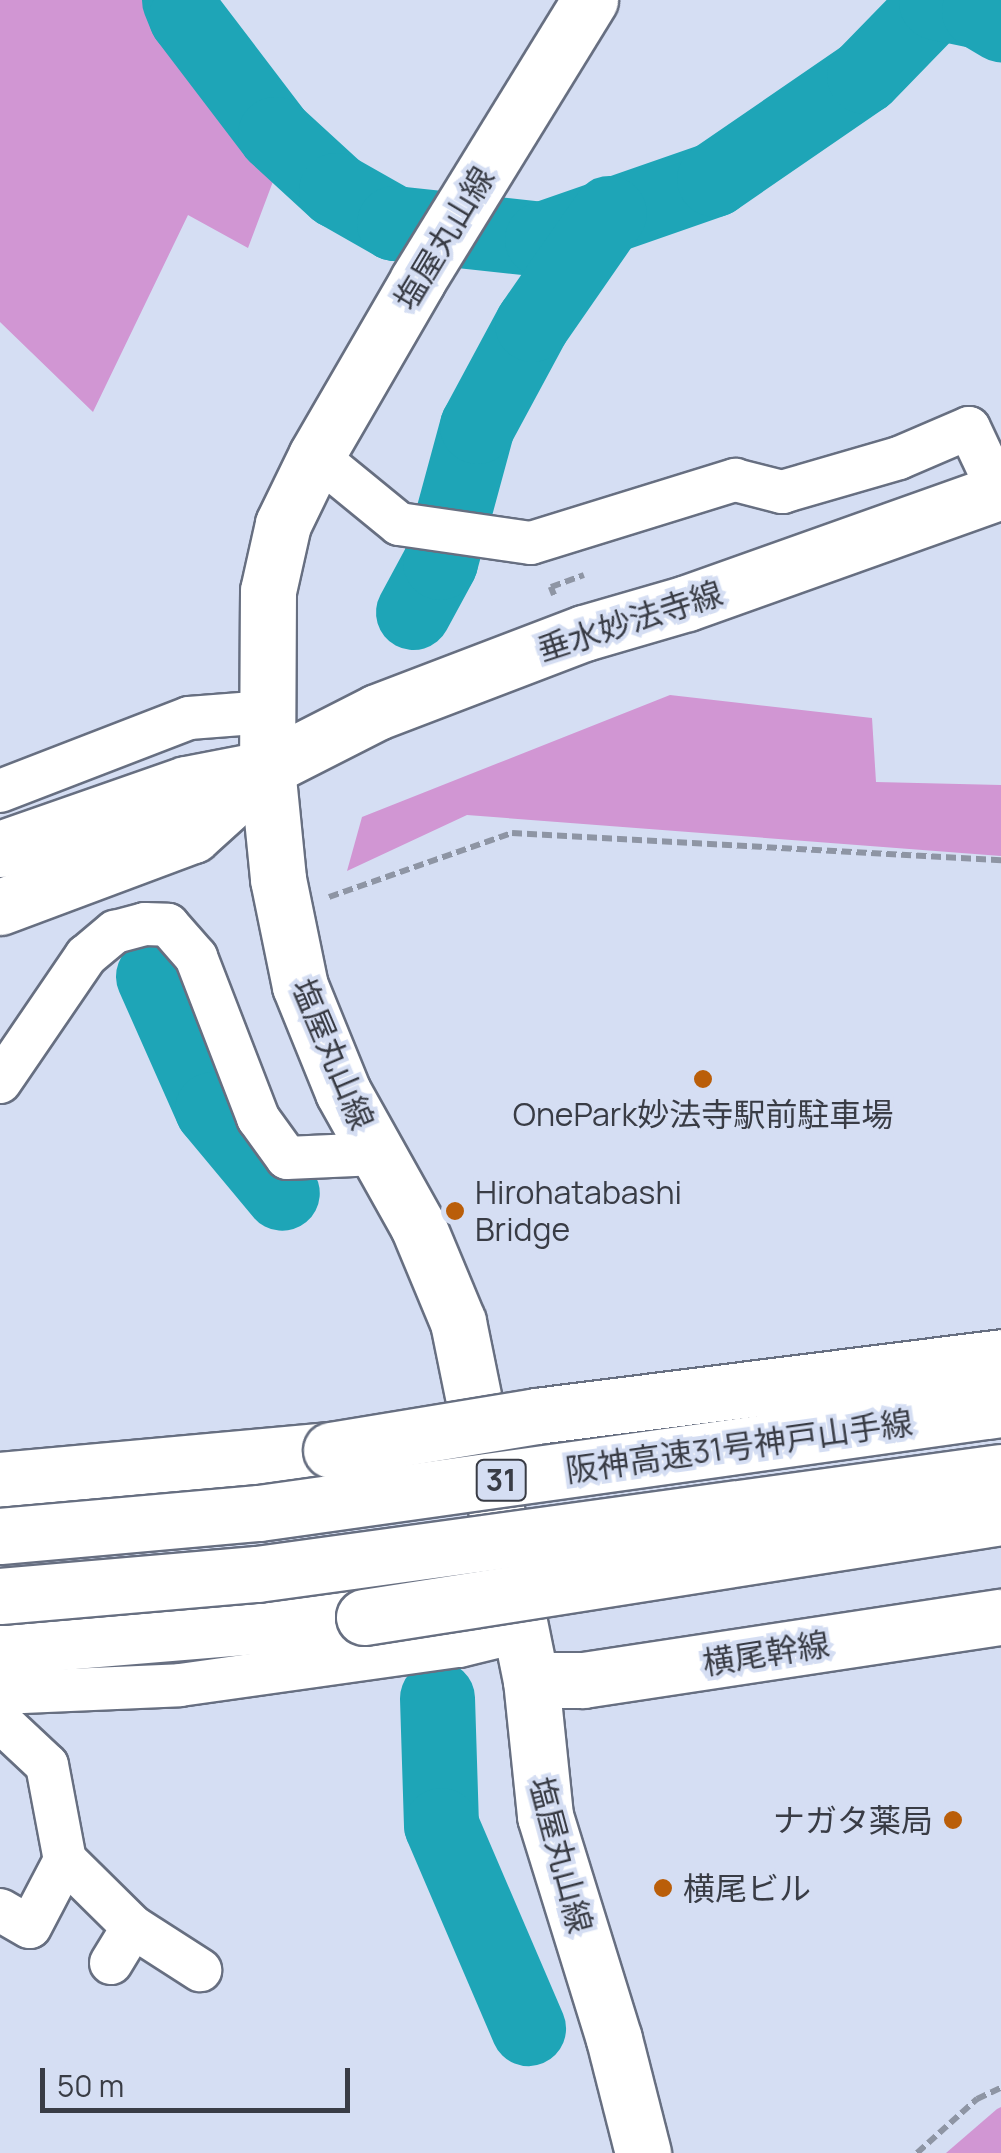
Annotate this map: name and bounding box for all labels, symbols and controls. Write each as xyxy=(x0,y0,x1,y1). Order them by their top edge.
street label: 塩屋丸山線 xyxy=(386,160,502,316)
street label: 垂水妙法寺線 xyxy=(533,573,727,669)
street label: 塩屋丸山線 xyxy=(284,973,382,1135)
marker: OnePark妙法寺駅前駐車場 xyxy=(692,1068,714,1090)
place label: OnePark妙法寺駅前駐車場 xyxy=(513,1095,893,1133)
place label: Hirohatabashi Bridge xyxy=(475,1174,682,1249)
marker: Hirohatabashi Bridge xyxy=(444,1200,466,1222)
street label: 阪神高速31号神戸山手線 xyxy=(563,1403,915,1489)
road number: 31 xyxy=(474,1455,528,1505)
street label: 横尾幹線 xyxy=(700,1624,832,1682)
street label: 塩屋丸山線 xyxy=(522,1773,600,1937)
place label: ナガタ薬局 xyxy=(773,1801,933,1839)
marker: ナガタ薬局 xyxy=(942,1809,964,1831)
place label: 横尾ビル xyxy=(683,1869,811,1907)
marker: 横尾ビル xyxy=(652,1877,674,1899)
scale bar xyxy=(45,2048,355,2110)
text: 50 m xyxy=(57,2065,124,2106)

